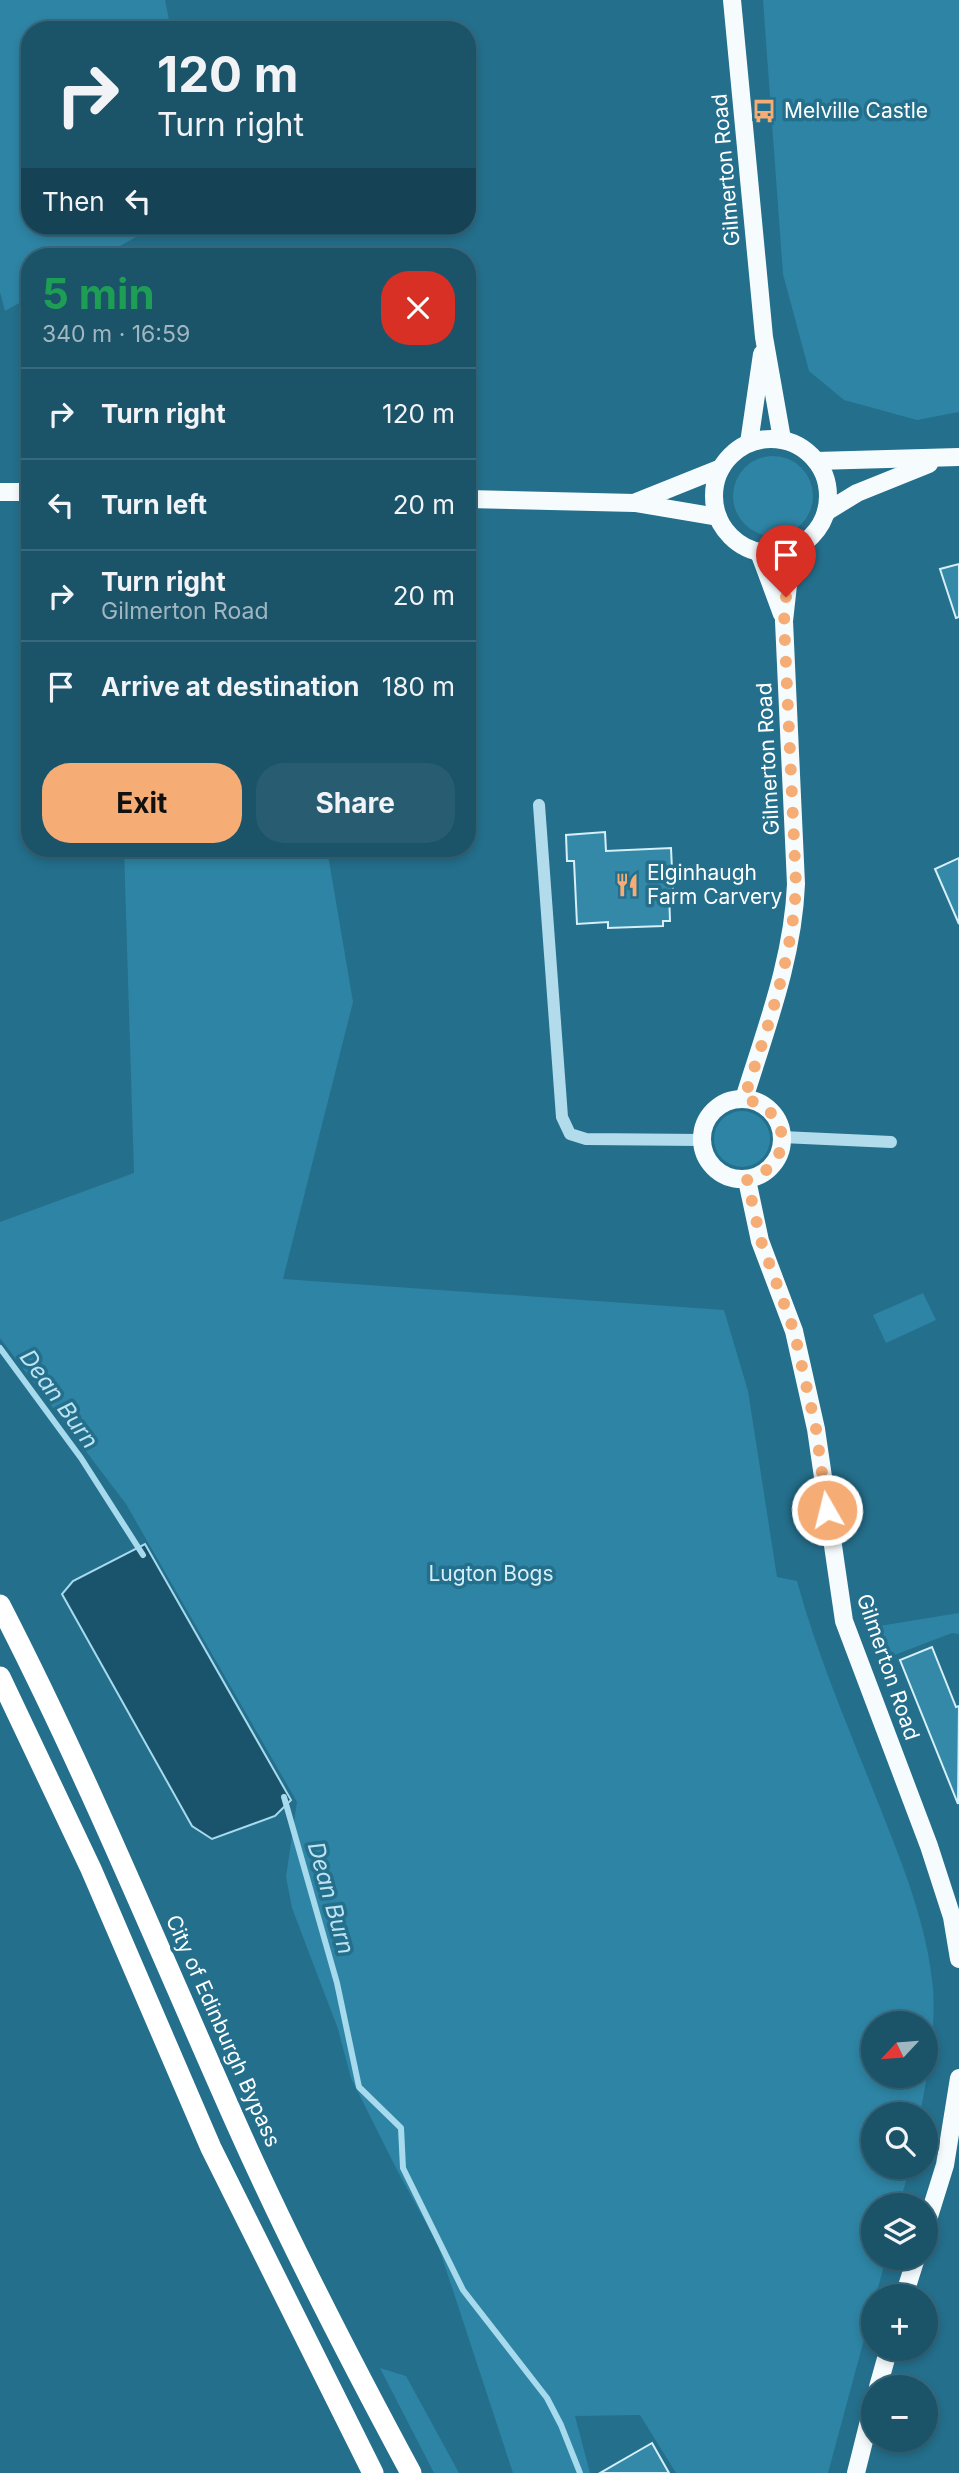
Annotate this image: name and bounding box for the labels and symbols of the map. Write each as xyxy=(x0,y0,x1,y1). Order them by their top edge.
street label: Gilmerton Road xyxy=(706,93,745,247)
bus stop icon: Melville Castle xyxy=(750,97,778,125)
place label: Melville Castle xyxy=(784,98,928,123)
pin xyxy=(756,525,816,597)
street label: Gilmerton Road xyxy=(751,682,784,836)
place label: Elginhaugh Farm Carvery xyxy=(647,860,782,909)
restaurant icon: Elginhaugh Farm Carvery xyxy=(613,871,641,899)
water label: Dean Burn xyxy=(14,1344,104,1454)
position arrow xyxy=(790,1473,864,1547)
park label: Lugton Bogs xyxy=(428,1561,554,1586)
street label: Gilmerton Road xyxy=(852,1590,925,1743)
water label: Dean Burn xyxy=(302,1839,360,1957)
street label: City of Edinburgh Bypass xyxy=(161,1911,286,2151)
north arrow xyxy=(861,2011,938,2088)

